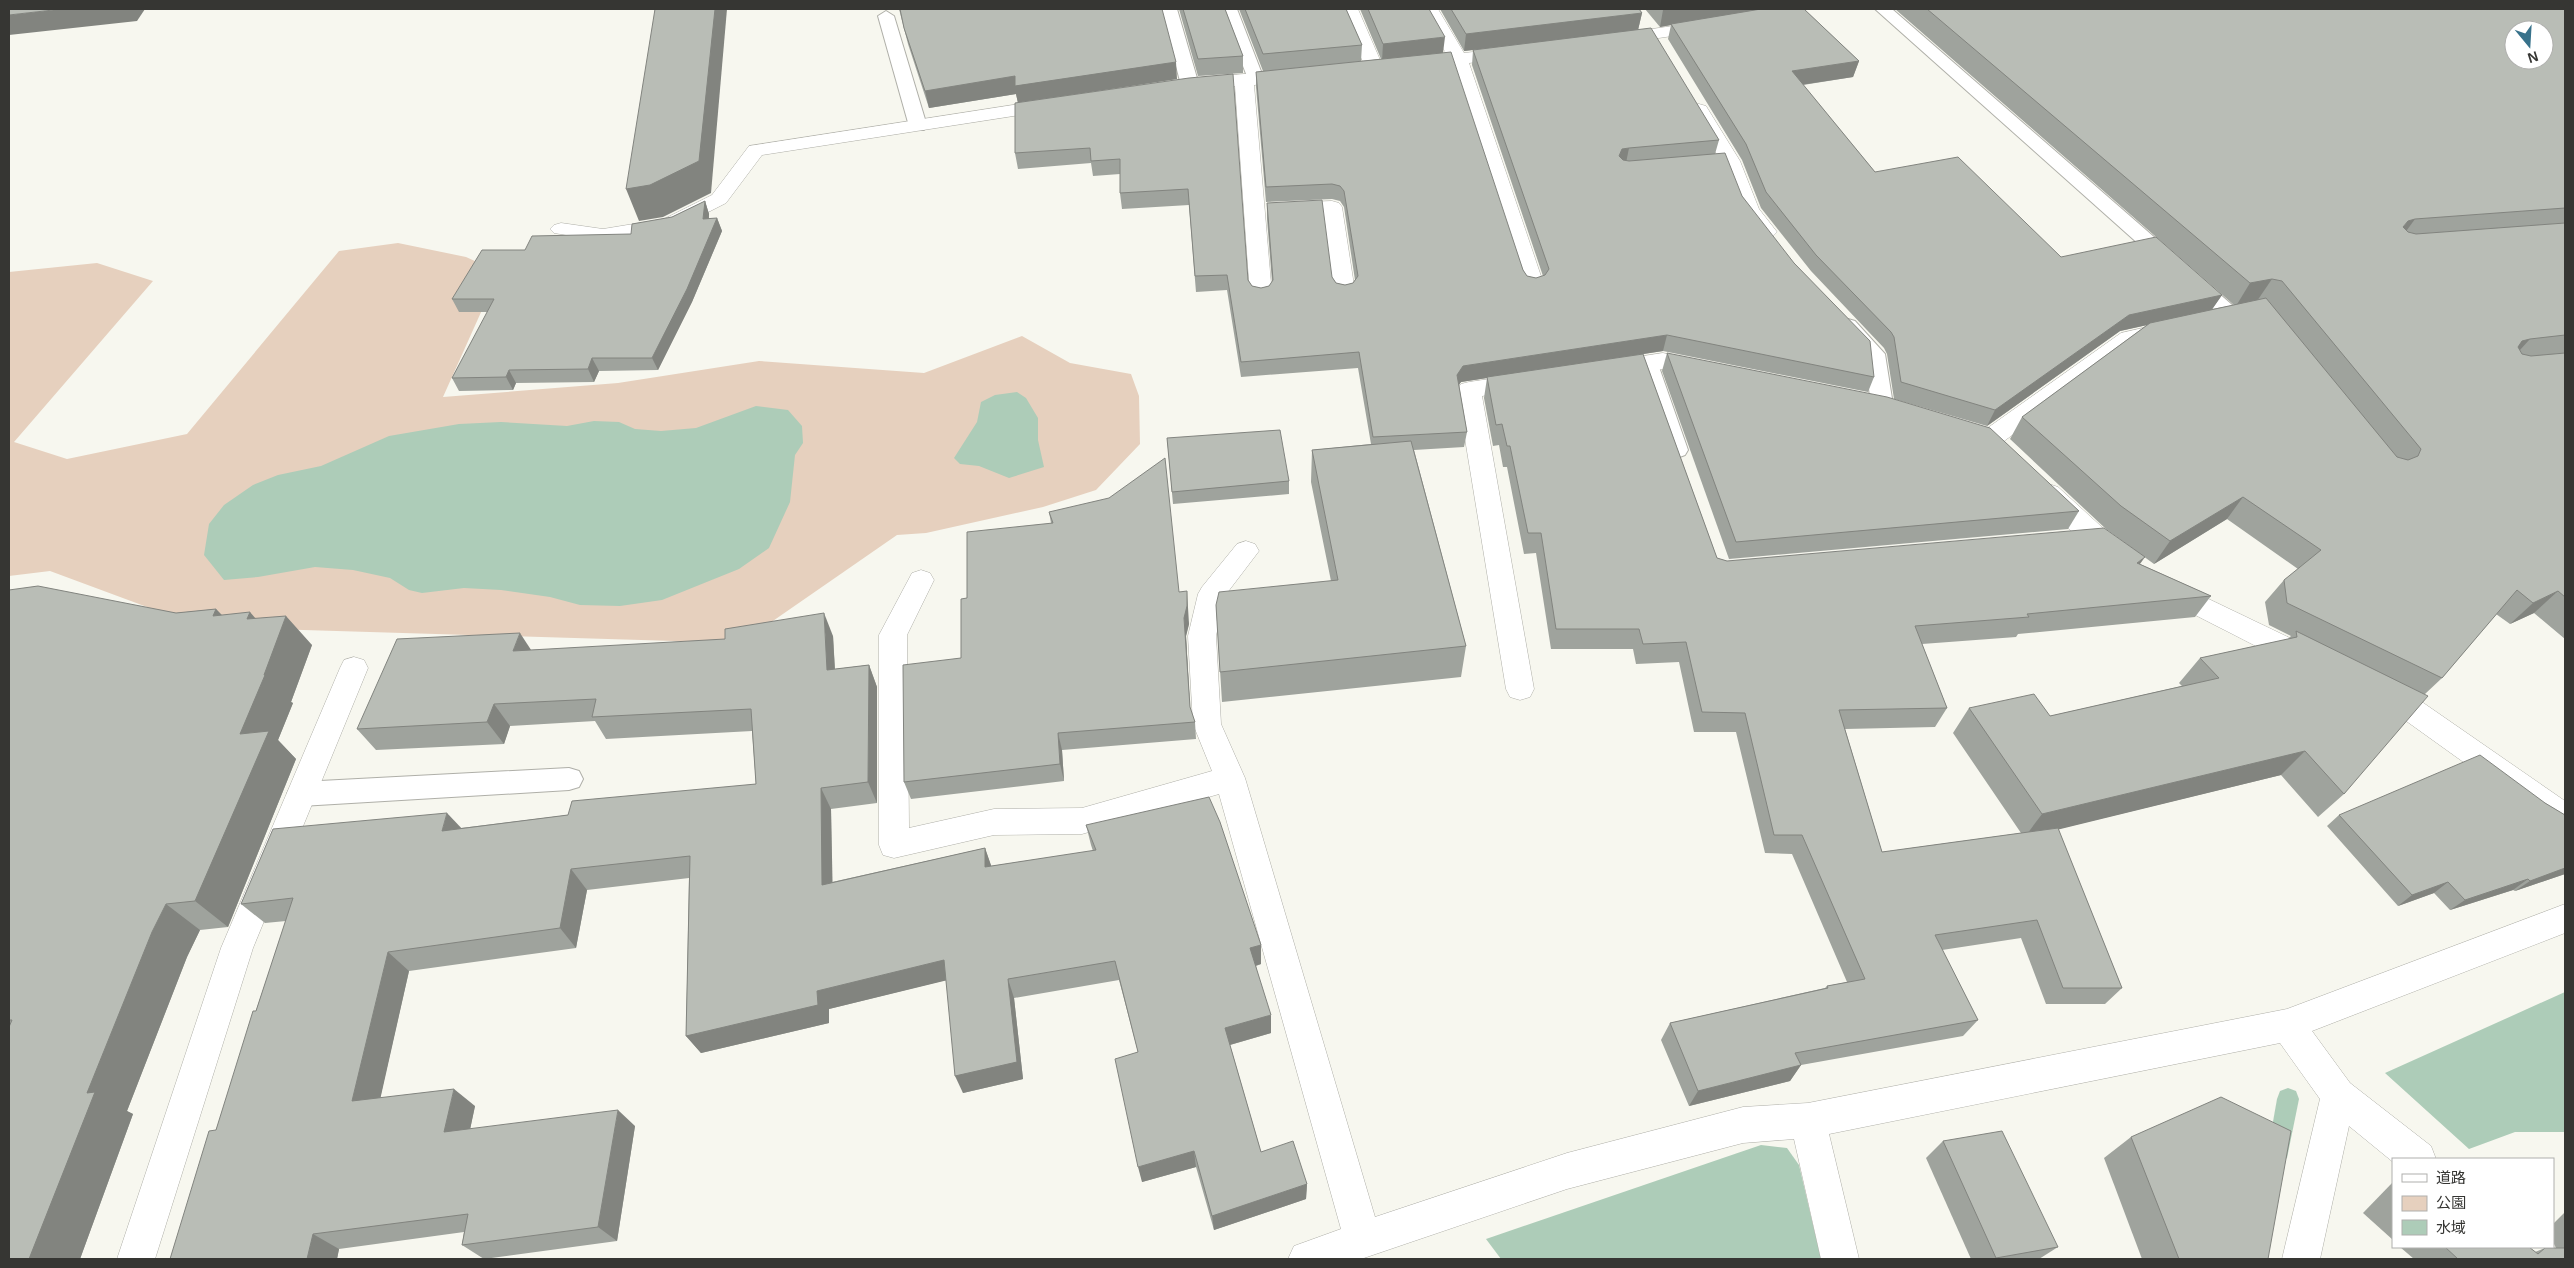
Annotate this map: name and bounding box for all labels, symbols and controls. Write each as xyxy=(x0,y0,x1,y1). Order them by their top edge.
north arrow xyxy=(2504,20,2554,70)
text: N xyxy=(2526,48,2540,67)
legend xyxy=(2392,1158,2554,1248)
text: 道路 xyxy=(2436,1169,2466,1186)
text: 公園 xyxy=(2436,1194,2466,1211)
text: 水域 xyxy=(2436,1219,2466,1236)

